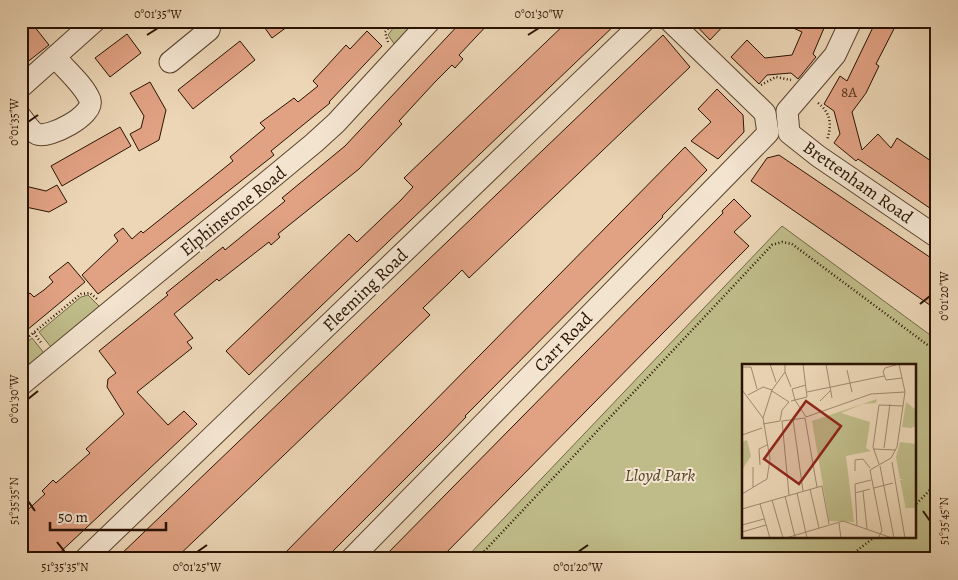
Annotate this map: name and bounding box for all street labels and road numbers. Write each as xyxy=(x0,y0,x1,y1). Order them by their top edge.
street label: Brettenham Road xyxy=(798,135,918,229)
street label: Elphinstone Road xyxy=(175,161,291,261)
street label: Fleeming Road xyxy=(317,243,413,337)
street label: Carr Road xyxy=(528,307,598,377)

